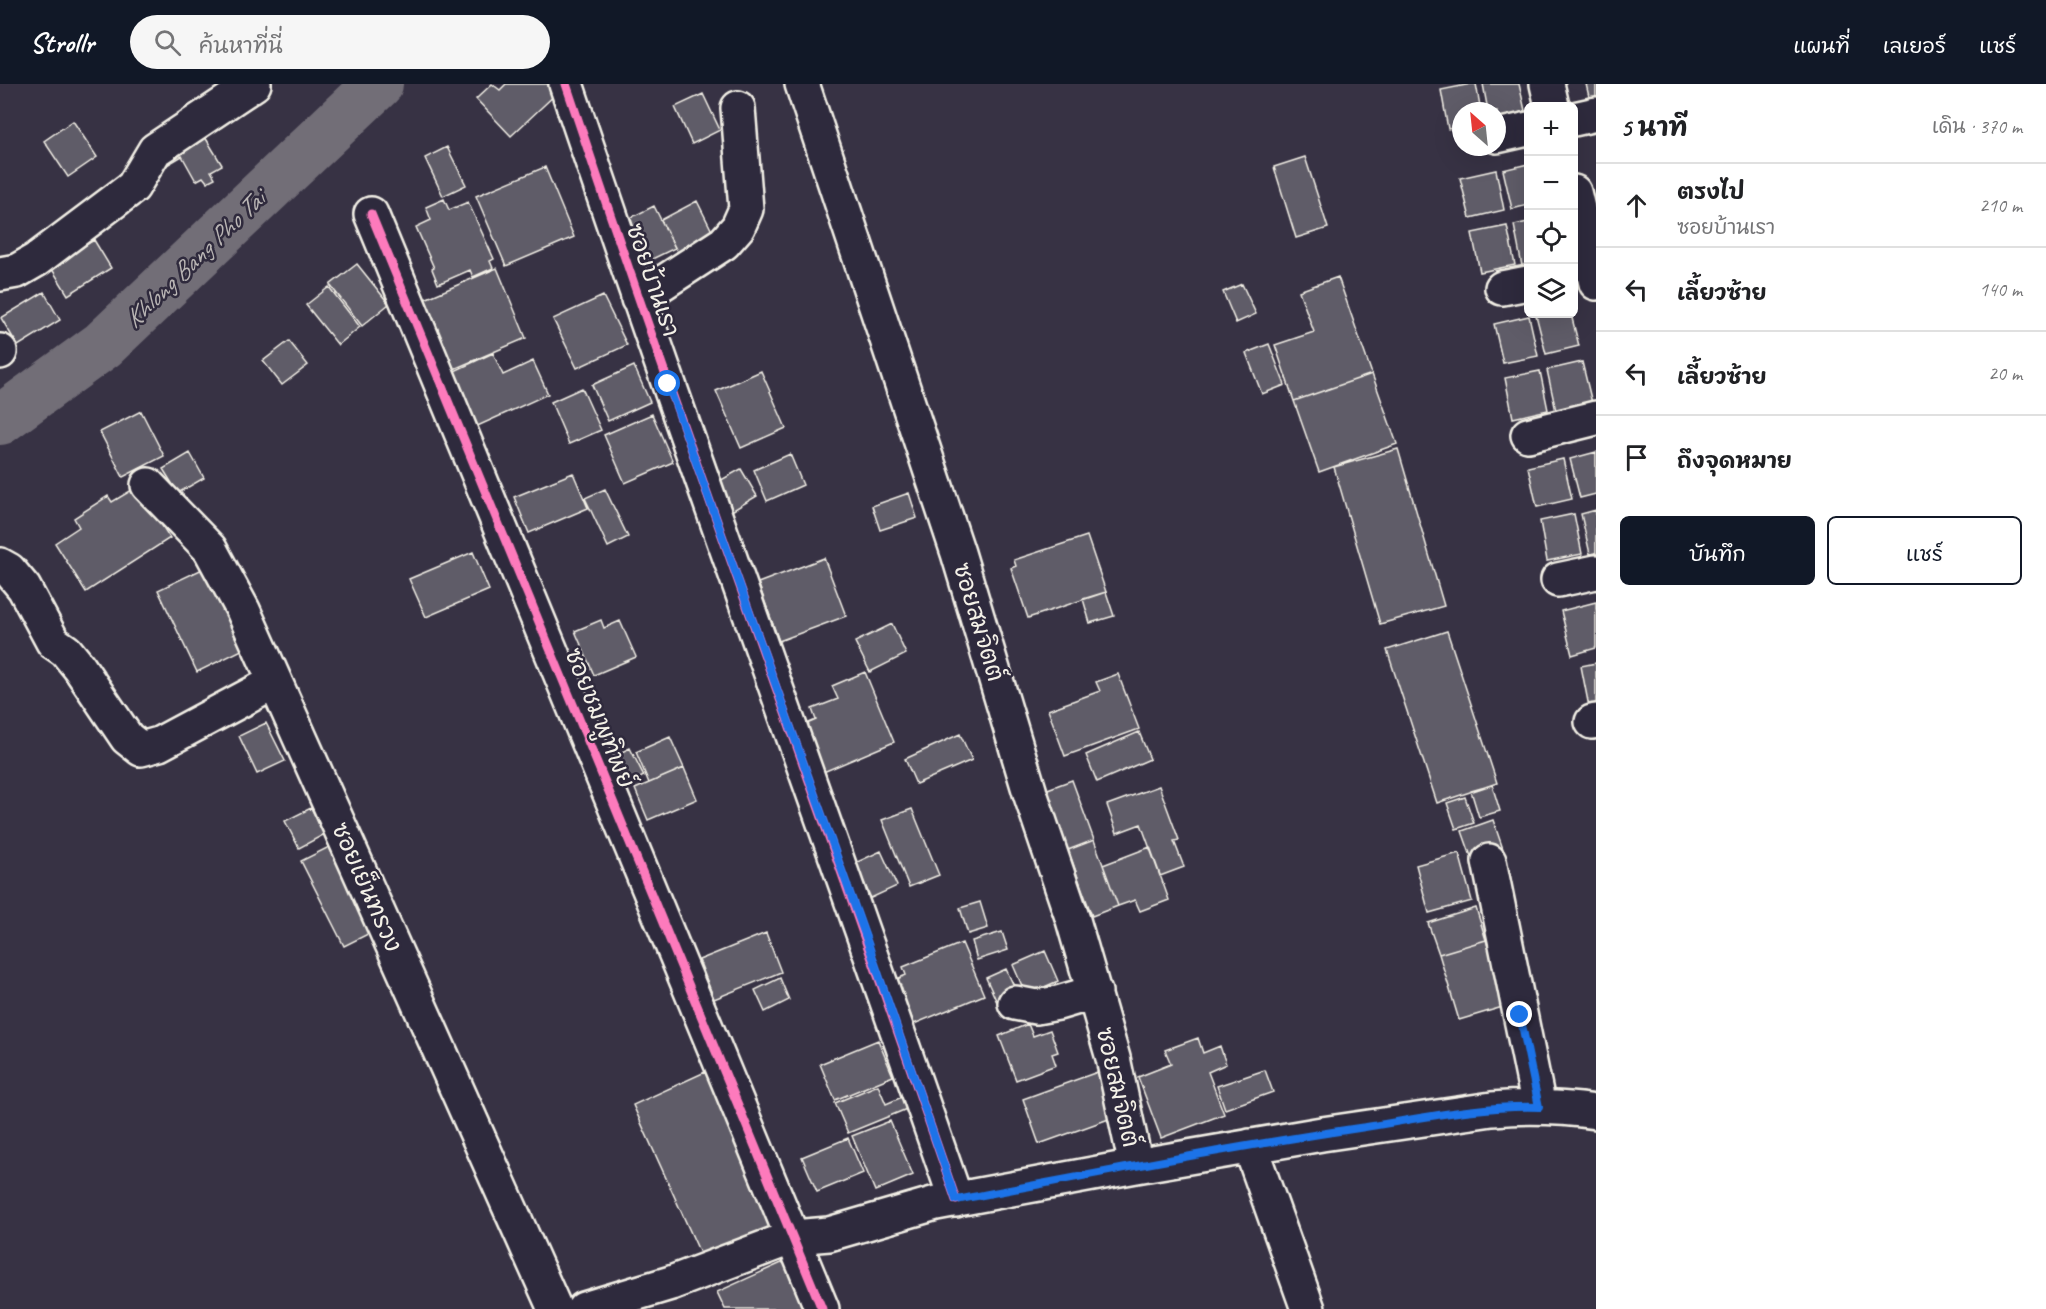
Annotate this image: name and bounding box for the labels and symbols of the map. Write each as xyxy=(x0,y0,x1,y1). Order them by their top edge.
north arrow xyxy=(1452,102,1506,156)
water label: Khlong Bang Pho Tai xyxy=(117,180,276,335)
street label: ซอยบ้านเรา xyxy=(620,220,686,340)
route start xyxy=(654,370,680,396)
street label: ซอยสมจิตต์ xyxy=(947,559,1012,685)
street label: ซอยชมพูทิพย์ xyxy=(556,643,643,794)
street label: ซอยเย็นทรวง xyxy=(325,818,409,956)
route end xyxy=(1506,1001,1532,1027)
street label: ซอยสมจิตต์ xyxy=(1090,1024,1147,1150)

